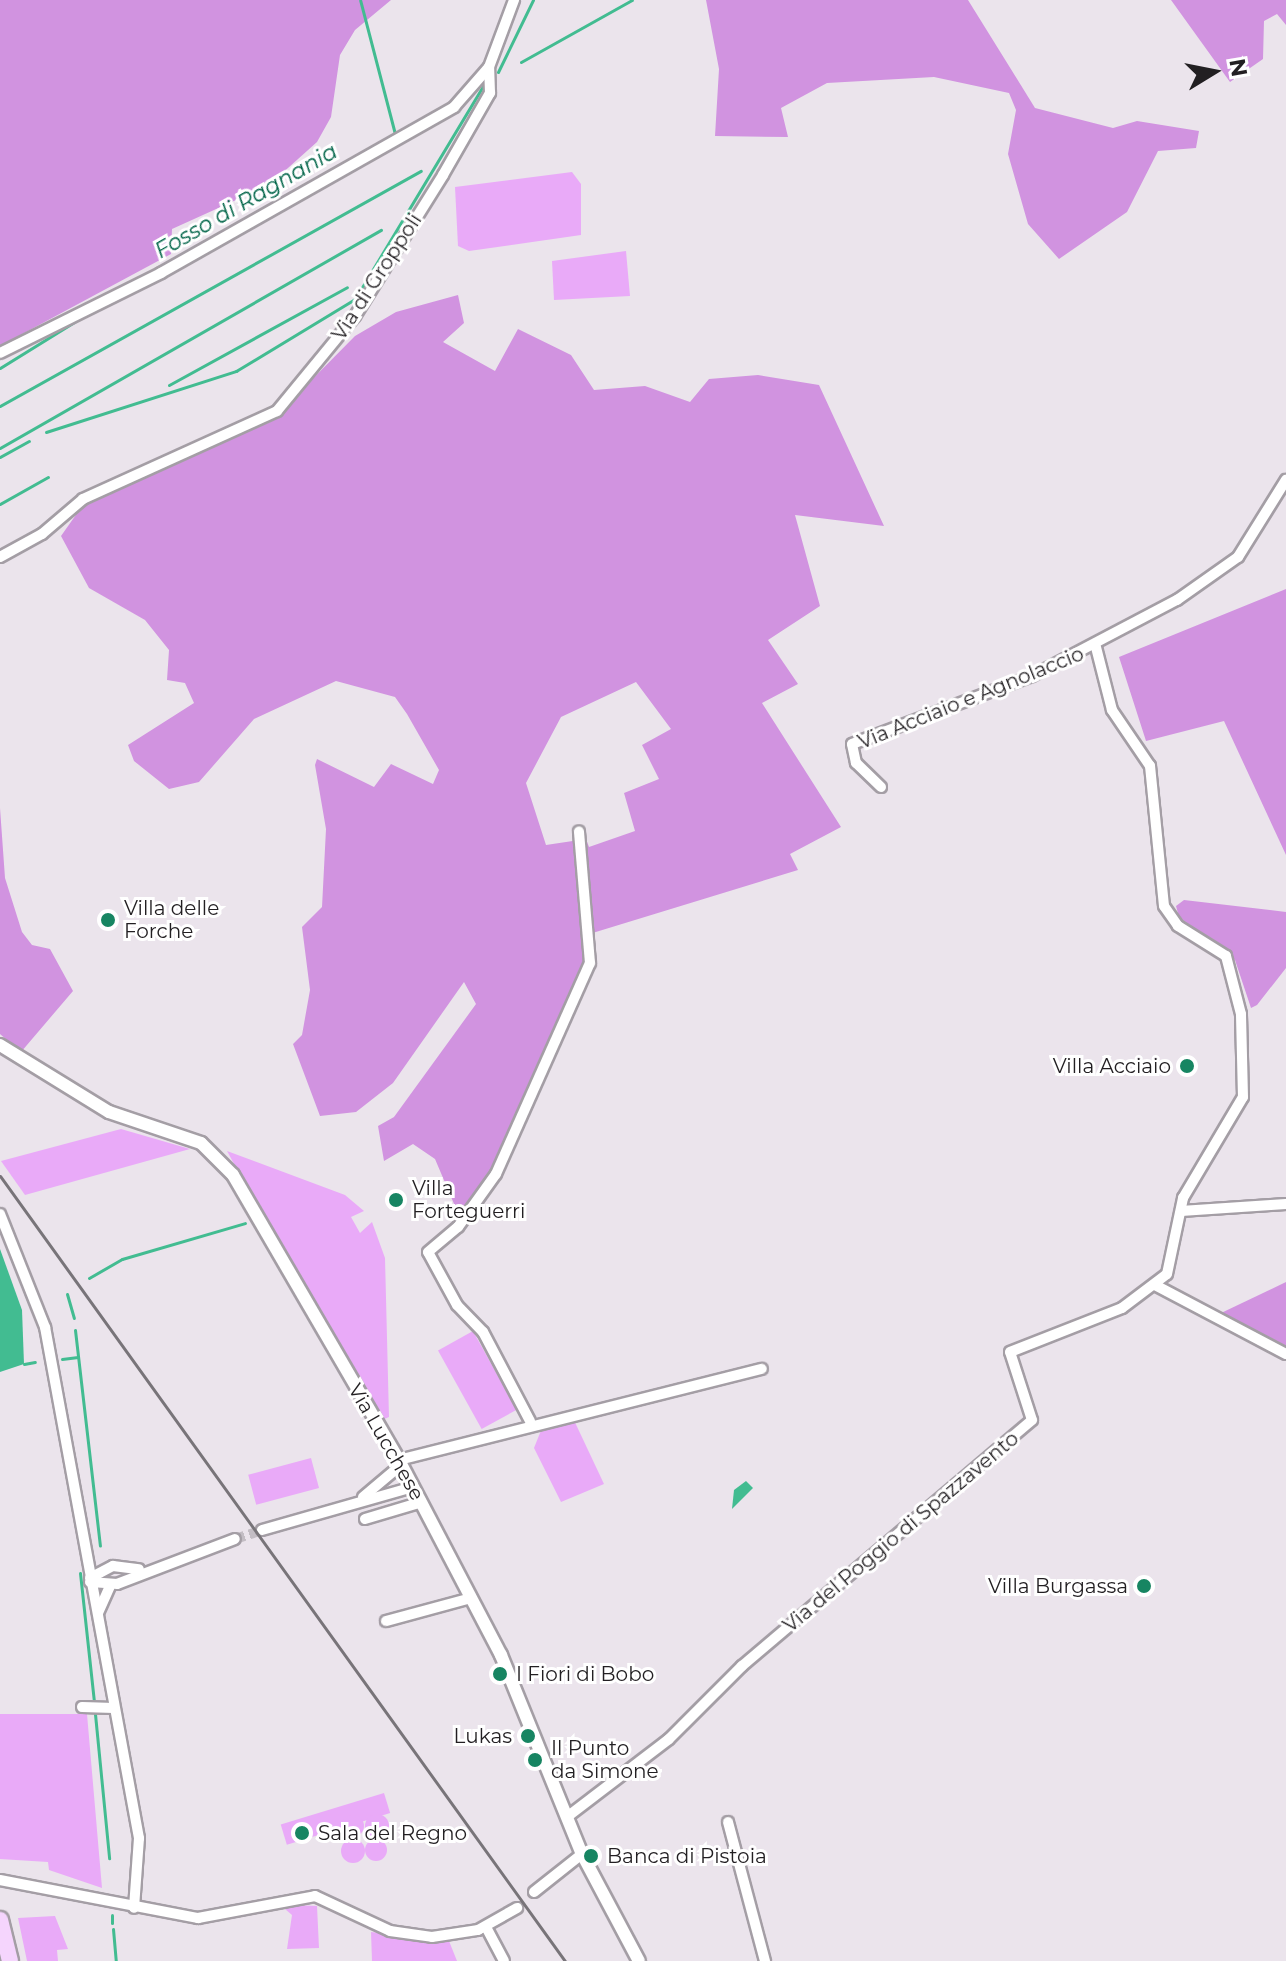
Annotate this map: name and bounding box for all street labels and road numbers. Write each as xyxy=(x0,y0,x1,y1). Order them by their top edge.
street label: Via di Groppoli xyxy=(327,209,427,345)
street label: Via Acciaio e Agnolaccio xyxy=(855,642,1087,754)
street label: Via Lucchese xyxy=(343,1379,429,1505)
street label: Via del Poggio di Spazzavento xyxy=(778,1426,1024,1638)

